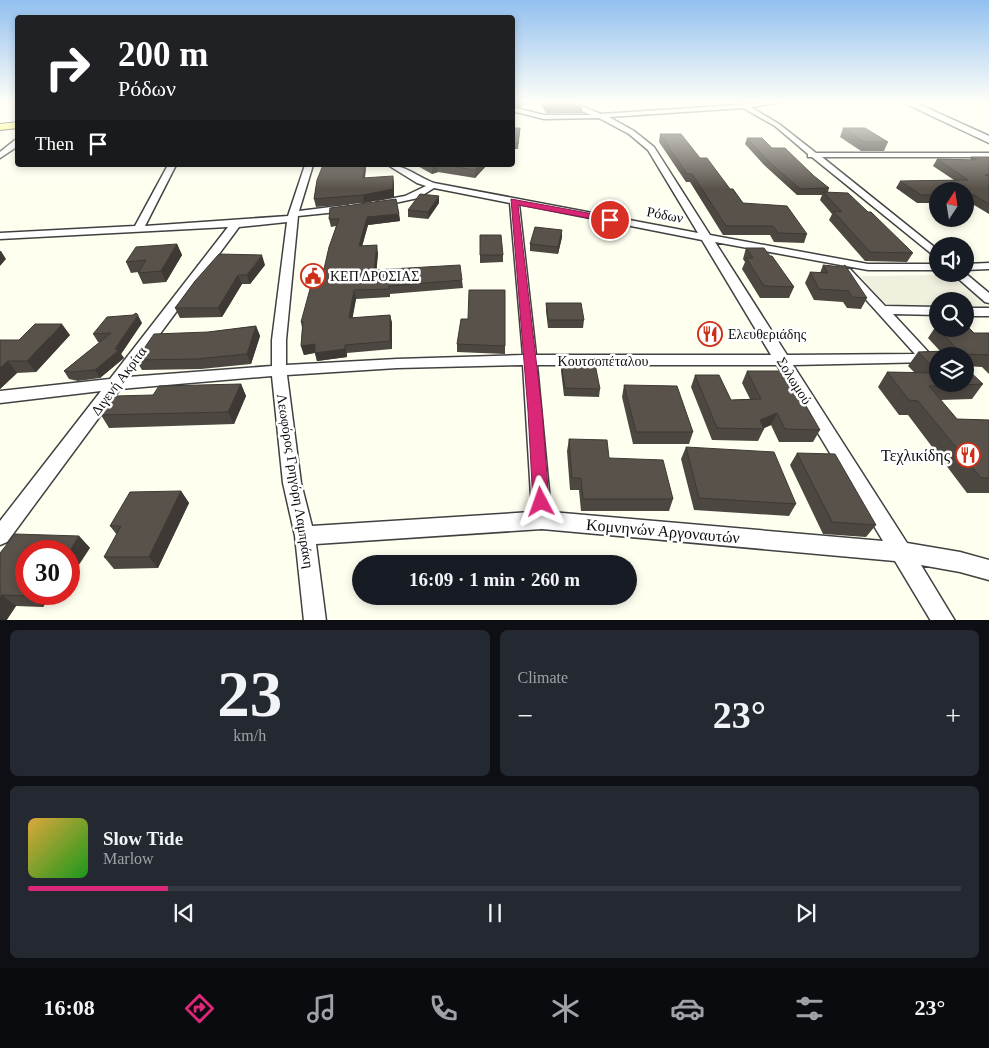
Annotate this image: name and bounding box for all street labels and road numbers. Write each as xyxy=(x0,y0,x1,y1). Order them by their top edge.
street label: Ρόδων xyxy=(645,204,685,226)
street label: Διγενή Ακρίτα xyxy=(88,343,150,418)
street label: Κουτσοπέταλου xyxy=(558,354,648,369)
street label: Σολωμού xyxy=(774,355,814,407)
street label: Λεωφόρος Γρηγόρη Λαμπράκη xyxy=(274,393,316,569)
street label: Κομνηνών Αργοναυτών xyxy=(585,516,741,547)

